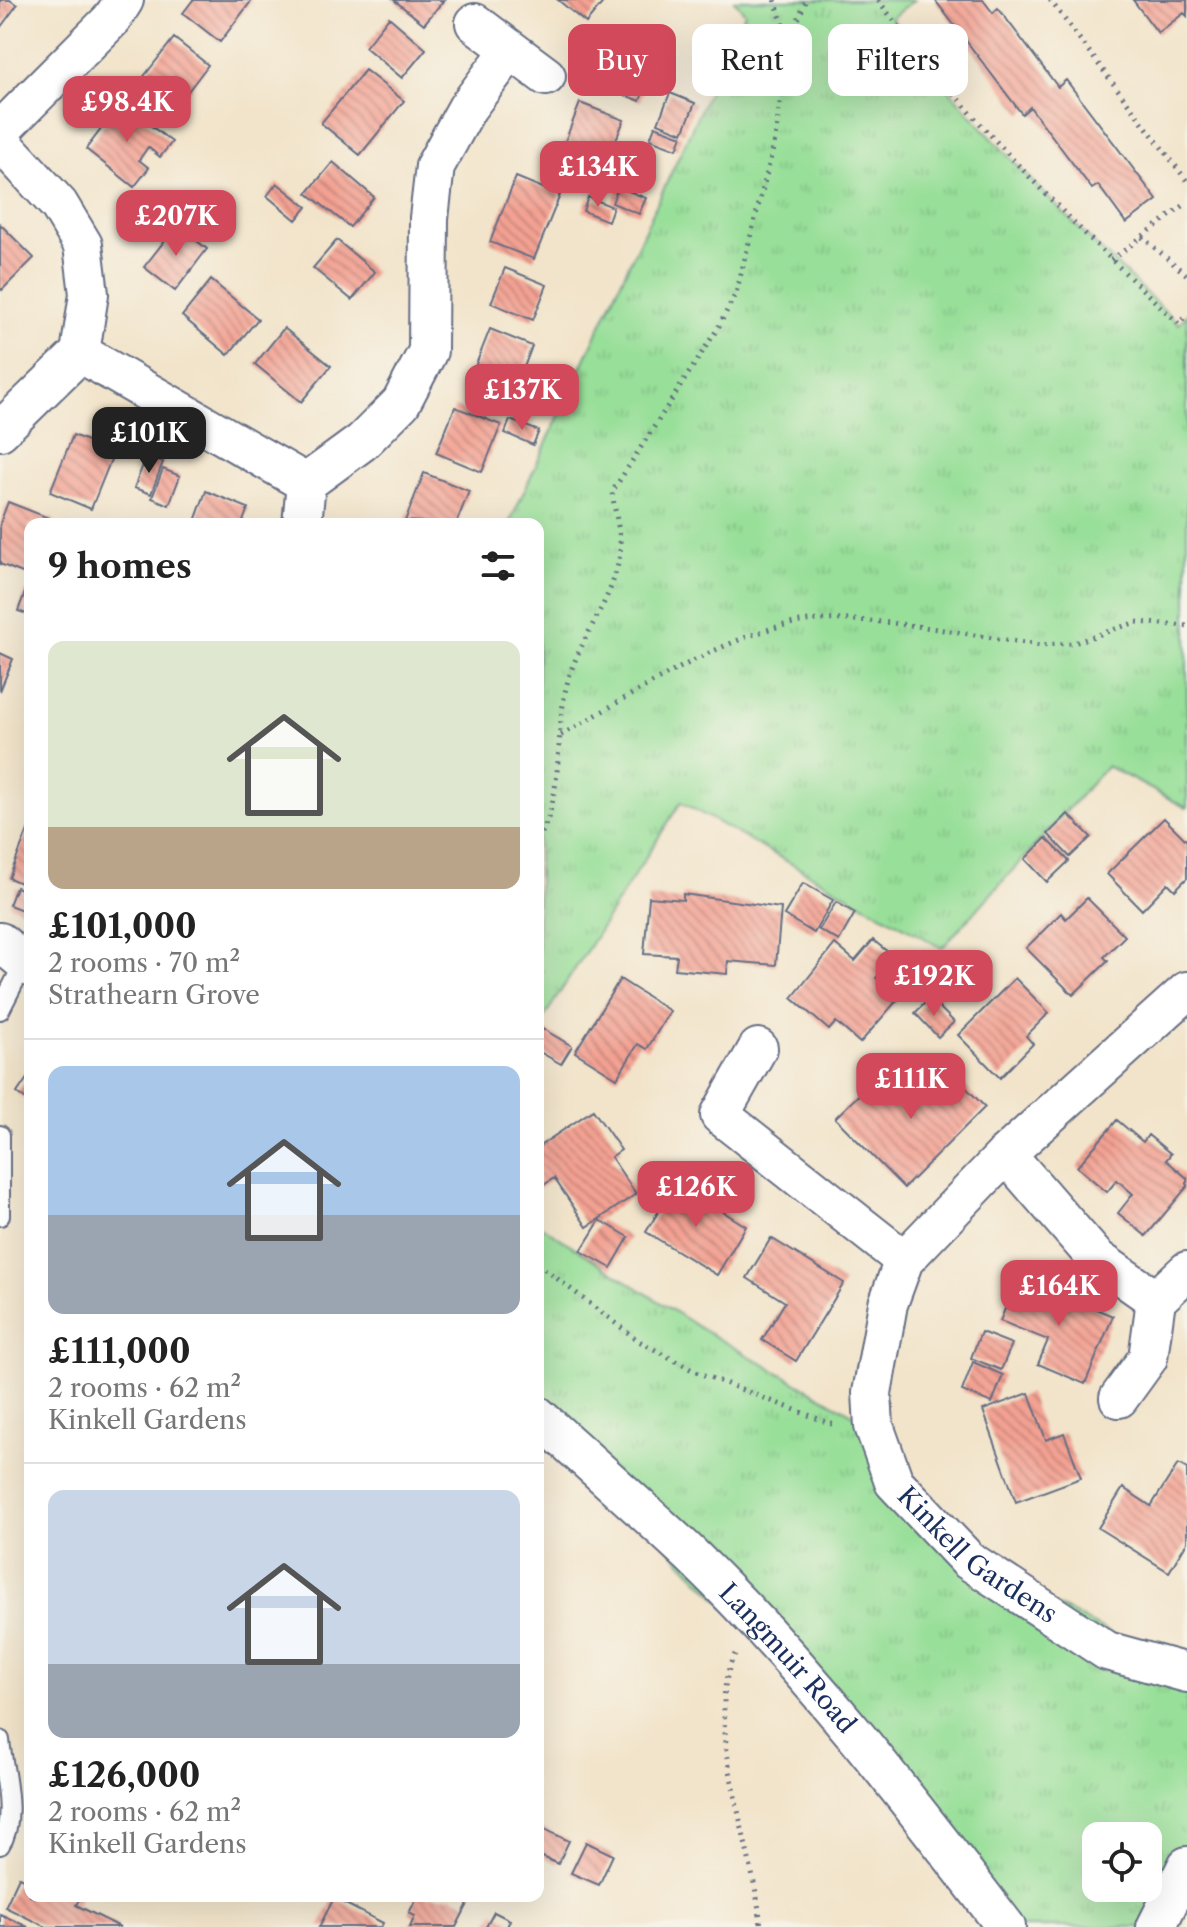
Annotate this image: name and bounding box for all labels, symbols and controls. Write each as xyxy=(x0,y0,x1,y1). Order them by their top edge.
chip: Buy xyxy=(568,24,676,96)
chip: Rent xyxy=(692,24,812,96)
chip: Filters xyxy=(828,24,968,96)
pin: £98.4K xyxy=(62,76,192,144)
text: £98.4K xyxy=(81,86,173,118)
pin: £134K xyxy=(542,141,654,209)
text: £134K xyxy=(558,151,638,183)
pin: £207K xyxy=(120,190,232,258)
text: £207K xyxy=(134,200,218,232)
pin: £137K xyxy=(466,364,578,432)
text: £137K xyxy=(483,374,561,406)
pin: £101K xyxy=(93,407,205,475)
text: £101K xyxy=(110,417,188,449)
icon: filters xyxy=(476,544,520,588)
text: 9 homes xyxy=(48,545,192,587)
icon: home xyxy=(212,693,356,837)
text: £101,000 xyxy=(48,905,197,947)
text: 2 rooms · 70 m² xyxy=(48,947,240,979)
pin: £192K xyxy=(878,950,990,1018)
text: £192K xyxy=(894,960,974,992)
text: Strathearn Grove xyxy=(48,979,260,1011)
pin: £111K xyxy=(855,1053,967,1121)
text: £111K xyxy=(874,1063,948,1095)
icon: home xyxy=(212,1118,356,1262)
pin: £126K xyxy=(640,1161,752,1229)
text: £126K xyxy=(656,1171,736,1203)
pin: £164K xyxy=(1003,1260,1115,1328)
text: £164K xyxy=(1019,1270,1099,1302)
text: £111,000 xyxy=(48,1330,191,1372)
text: 2 rooms · 62 m² xyxy=(48,1372,241,1404)
text: Kinkell Gardens xyxy=(48,1404,247,1436)
street label: Kinkell Gardens xyxy=(891,1480,1063,1630)
icon: home xyxy=(212,1542,356,1686)
street label: Langmuir Road xyxy=(712,1576,863,1740)
text: £126,000 xyxy=(48,1754,200,1796)
text: 2 rooms · 62 m² xyxy=(48,1796,241,1828)
map controls xyxy=(1082,1822,1162,1902)
button: locate xyxy=(1082,1822,1162,1902)
text: Kinkell Gardens xyxy=(48,1828,247,1860)

